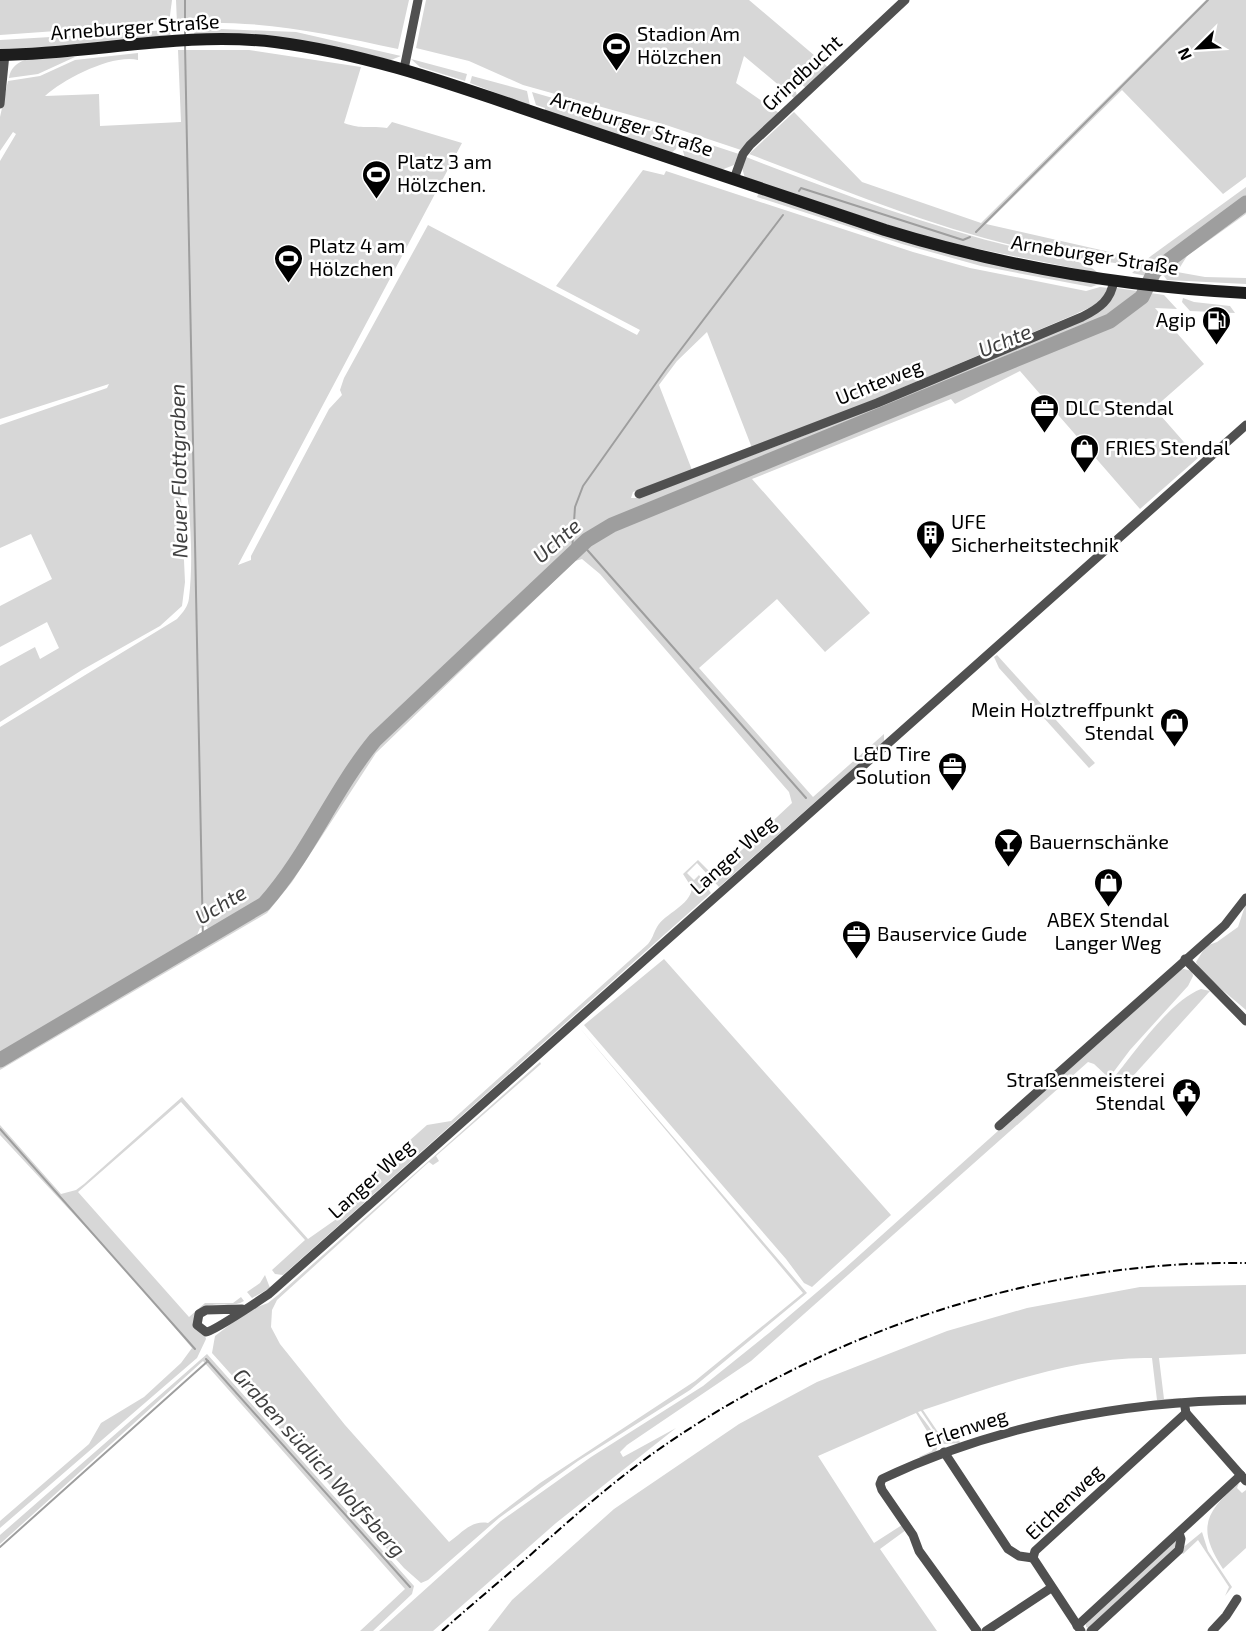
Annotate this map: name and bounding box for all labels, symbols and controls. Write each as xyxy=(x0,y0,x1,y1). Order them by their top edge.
street label: Arneburger Straße xyxy=(50,8,220,44)
north arrow xyxy=(1168,18,1228,78)
place label: Stadion Am Hölzchen xyxy=(637,21,740,68)
street label: Grindbucht xyxy=(756,29,847,115)
sports icon: Stadion Am Hölzchen xyxy=(600,30,632,72)
text: N xyxy=(1173,45,1195,63)
street label: Arneburger Straße xyxy=(548,85,717,161)
place label: Platz 3 am Hölzchen. xyxy=(397,149,492,196)
sports icon: Platz 3 am Hölzchen. xyxy=(360,158,392,200)
street label: Arneburger Straße xyxy=(1010,229,1181,279)
place label: Platz 4 am Hölzchen xyxy=(309,233,405,280)
sports icon: Platz 4 am Hölzchen xyxy=(272,242,304,284)
fuel station icon: Agip xyxy=(1201,304,1233,346)
place label: Agip xyxy=(1156,307,1196,331)
water label: Uchte xyxy=(974,318,1035,362)
street label: Uchteweg xyxy=(832,353,925,409)
water label: Neuer Flottgraben xyxy=(163,384,192,559)
office icon: DLC Stendal xyxy=(1028,392,1060,434)
place label: DLC Stendal xyxy=(1065,395,1174,419)
shop icon: FRIES Stendal xyxy=(1068,432,1100,474)
place label: FRIES Stendal xyxy=(1105,435,1230,459)
place label: UFE Sicherheitstechnik xyxy=(951,509,1119,556)
water label: Uchte xyxy=(527,512,585,567)
building icon: UFE Sicherheitstechnik xyxy=(914,518,946,560)
place label: Mein Holztreffpunkt Stendal xyxy=(971,697,1154,744)
shop icon: Mein Holztreffpunkt Stendal xyxy=(1159,706,1191,748)
place label: L&D Tire Solution xyxy=(853,741,931,788)
office icon: L&D Tire Solution xyxy=(936,750,968,792)
street label: Langer Weg xyxy=(685,810,780,899)
bar icon: Bauernschänke xyxy=(992,826,1024,868)
place label: Bauernschänke xyxy=(1029,829,1169,853)
shop icon: ABEX Stendal Langer Weg xyxy=(1092,866,1124,908)
water label: Uchte xyxy=(190,879,250,929)
place label: ABEX Stendal Langer Weg xyxy=(1047,907,1169,954)
office icon: Bauservice Gude xyxy=(840,918,872,960)
place label: Bauservice Gude xyxy=(877,921,1027,945)
place label: Straßenmeisterei Stendal xyxy=(1006,1067,1165,1114)
public building icon: Straßenmeisterei Stendal xyxy=(1170,1076,1202,1118)
street label: Langer Weg xyxy=(323,1134,418,1223)
water label: Graben südlich Wolfsberg xyxy=(229,1362,412,1562)
street label: Erlenweg xyxy=(921,1402,1010,1452)
street label: Eichenweg xyxy=(1020,1459,1107,1544)

